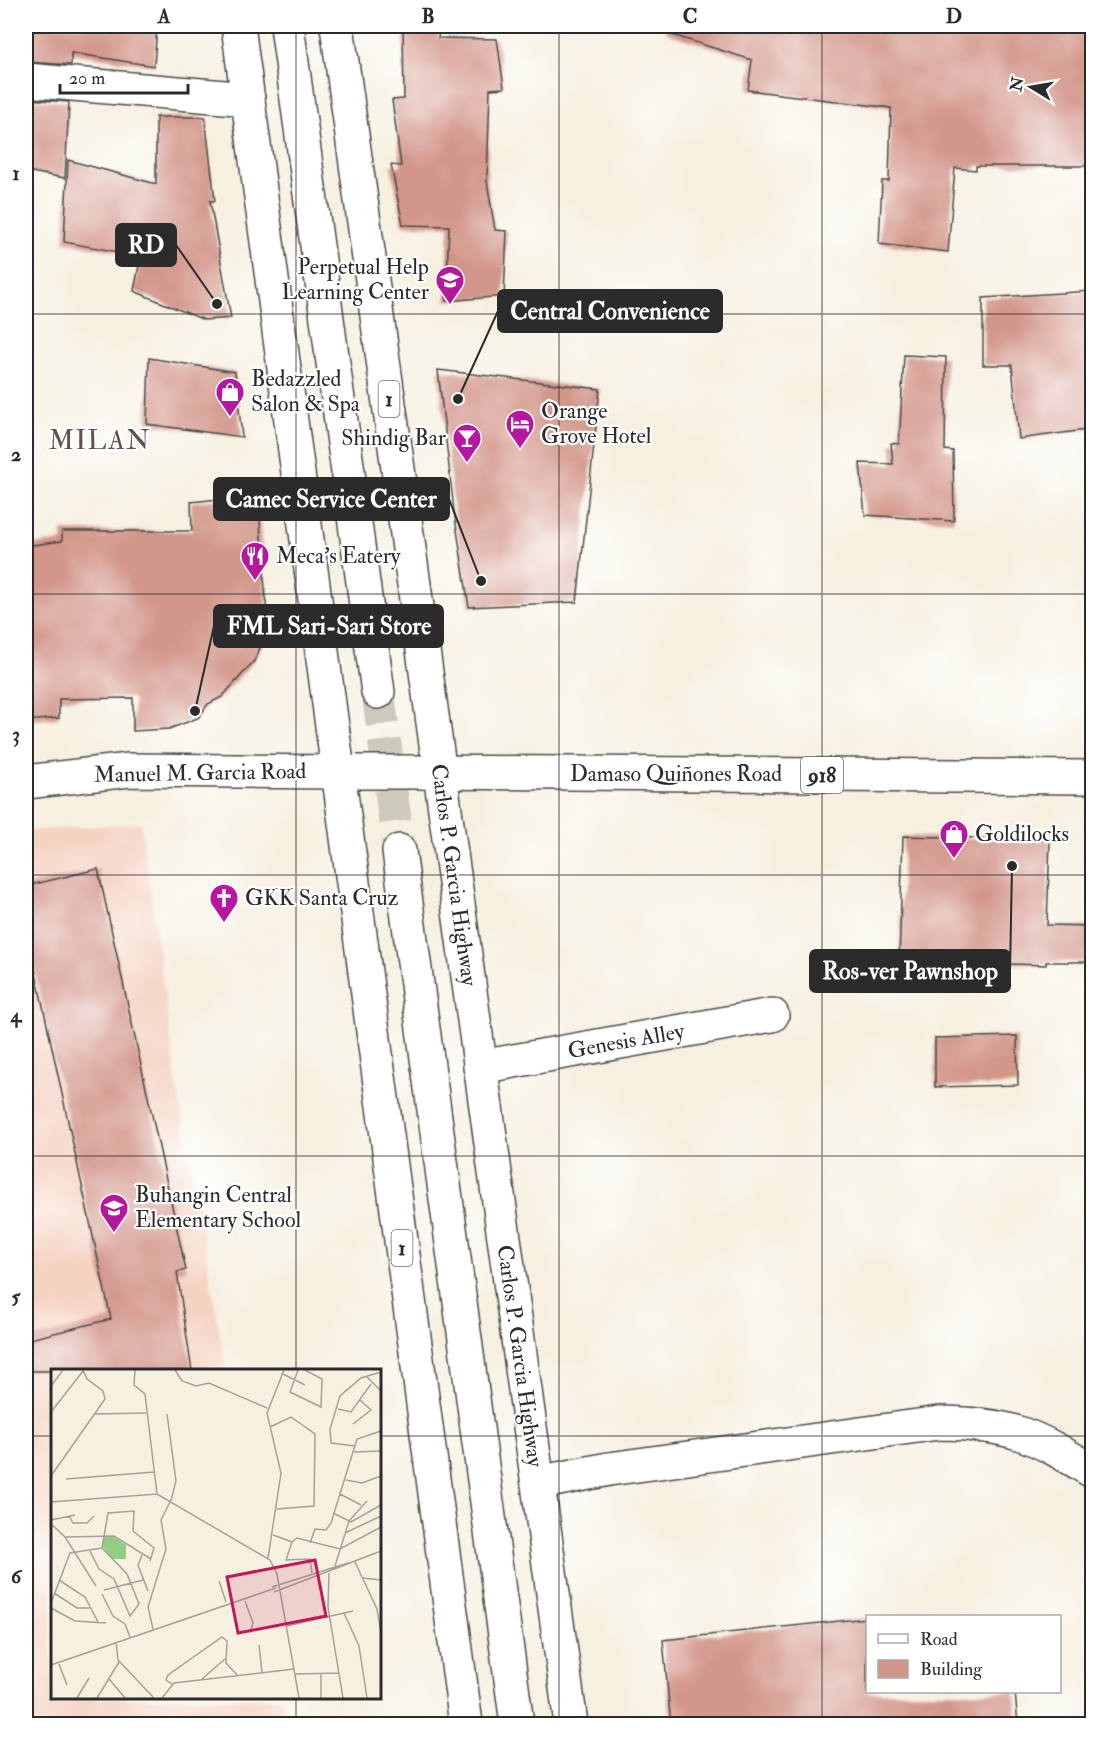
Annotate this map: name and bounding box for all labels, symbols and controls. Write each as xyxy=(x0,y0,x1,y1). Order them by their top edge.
text: A xyxy=(157,4,171,29)
text: B xyxy=(421,4,435,29)
text: C xyxy=(683,4,697,29)
text: D xyxy=(946,4,962,29)
scale bar xyxy=(60,57,188,95)
north arrow xyxy=(1001,57,1061,117)
text: 20 m xyxy=(69,67,105,90)
text: N xyxy=(1006,75,1029,94)
text: 1 xyxy=(12,161,20,186)
callout: RD xyxy=(116,224,176,266)
text: RD xyxy=(128,230,164,261)
place label: Perpetual Help Learning Center xyxy=(282,253,430,306)
school or university icon: Perpetual Help Learning Center xyxy=(434,264,466,306)
callout: Central Convenience xyxy=(498,290,722,332)
text: Central Convenience xyxy=(510,296,710,327)
place label: Bedazzled Salon & Spa xyxy=(251,365,361,419)
shop icon: Bedazzled Salon & Spa xyxy=(214,376,246,418)
road number: 1 xyxy=(378,381,400,417)
place label: Orange Grove Hotel xyxy=(541,397,652,450)
hotel icon: Orange Grove Hotel xyxy=(504,408,536,450)
bar icon: Shindig Bar xyxy=(451,422,483,464)
place label: Shindig Bar xyxy=(341,424,447,452)
district label: MILAN xyxy=(49,425,151,457)
text: 2 xyxy=(11,442,21,467)
callout: Camec Service Center xyxy=(214,478,449,520)
text: Camec Service Center xyxy=(225,484,438,515)
restaurant icon: Meca's Eatery xyxy=(239,540,271,582)
place label: Meca's Eatery xyxy=(276,542,401,570)
callout: FML Sari-Sari Store xyxy=(214,605,443,647)
text: FML Sari-Sari Store xyxy=(227,611,431,642)
text: 3 xyxy=(12,722,20,747)
street label: Manuel M. Garcia Road xyxy=(94,757,307,789)
road number: 918 xyxy=(801,757,843,793)
street label: Damaso Quiñones Road xyxy=(570,760,782,788)
street label: Carlos P. Garcia Highway xyxy=(425,762,484,988)
shop icon: Goldilocks xyxy=(938,818,970,860)
place label: Goldilocks xyxy=(975,820,1069,848)
church icon: GKK Santa Cruz xyxy=(208,882,240,924)
place label: GKK Santa Cruz xyxy=(245,884,399,912)
callout: Ros-ver Pawnshop xyxy=(810,950,1010,992)
text: Ros-ver Pawnshop xyxy=(822,956,998,987)
text: 4 xyxy=(10,1003,23,1028)
street label: Genesis Alley xyxy=(566,1017,687,1065)
place label: Buhangin Central Elementary School xyxy=(135,1181,301,1234)
school or university icon: Buhangin Central Elementary School xyxy=(98,1192,130,1234)
road number: 1 xyxy=(392,1230,412,1266)
street label: Carlos P. Garcia Highway xyxy=(491,1243,550,1469)
text: 5 xyxy=(12,1284,22,1309)
inset map xyxy=(51,1369,381,1699)
text: 6 xyxy=(11,1564,23,1589)
legend xyxy=(866,1615,1061,1693)
text: Road xyxy=(920,1628,958,1651)
text: Building xyxy=(920,1658,983,1681)

